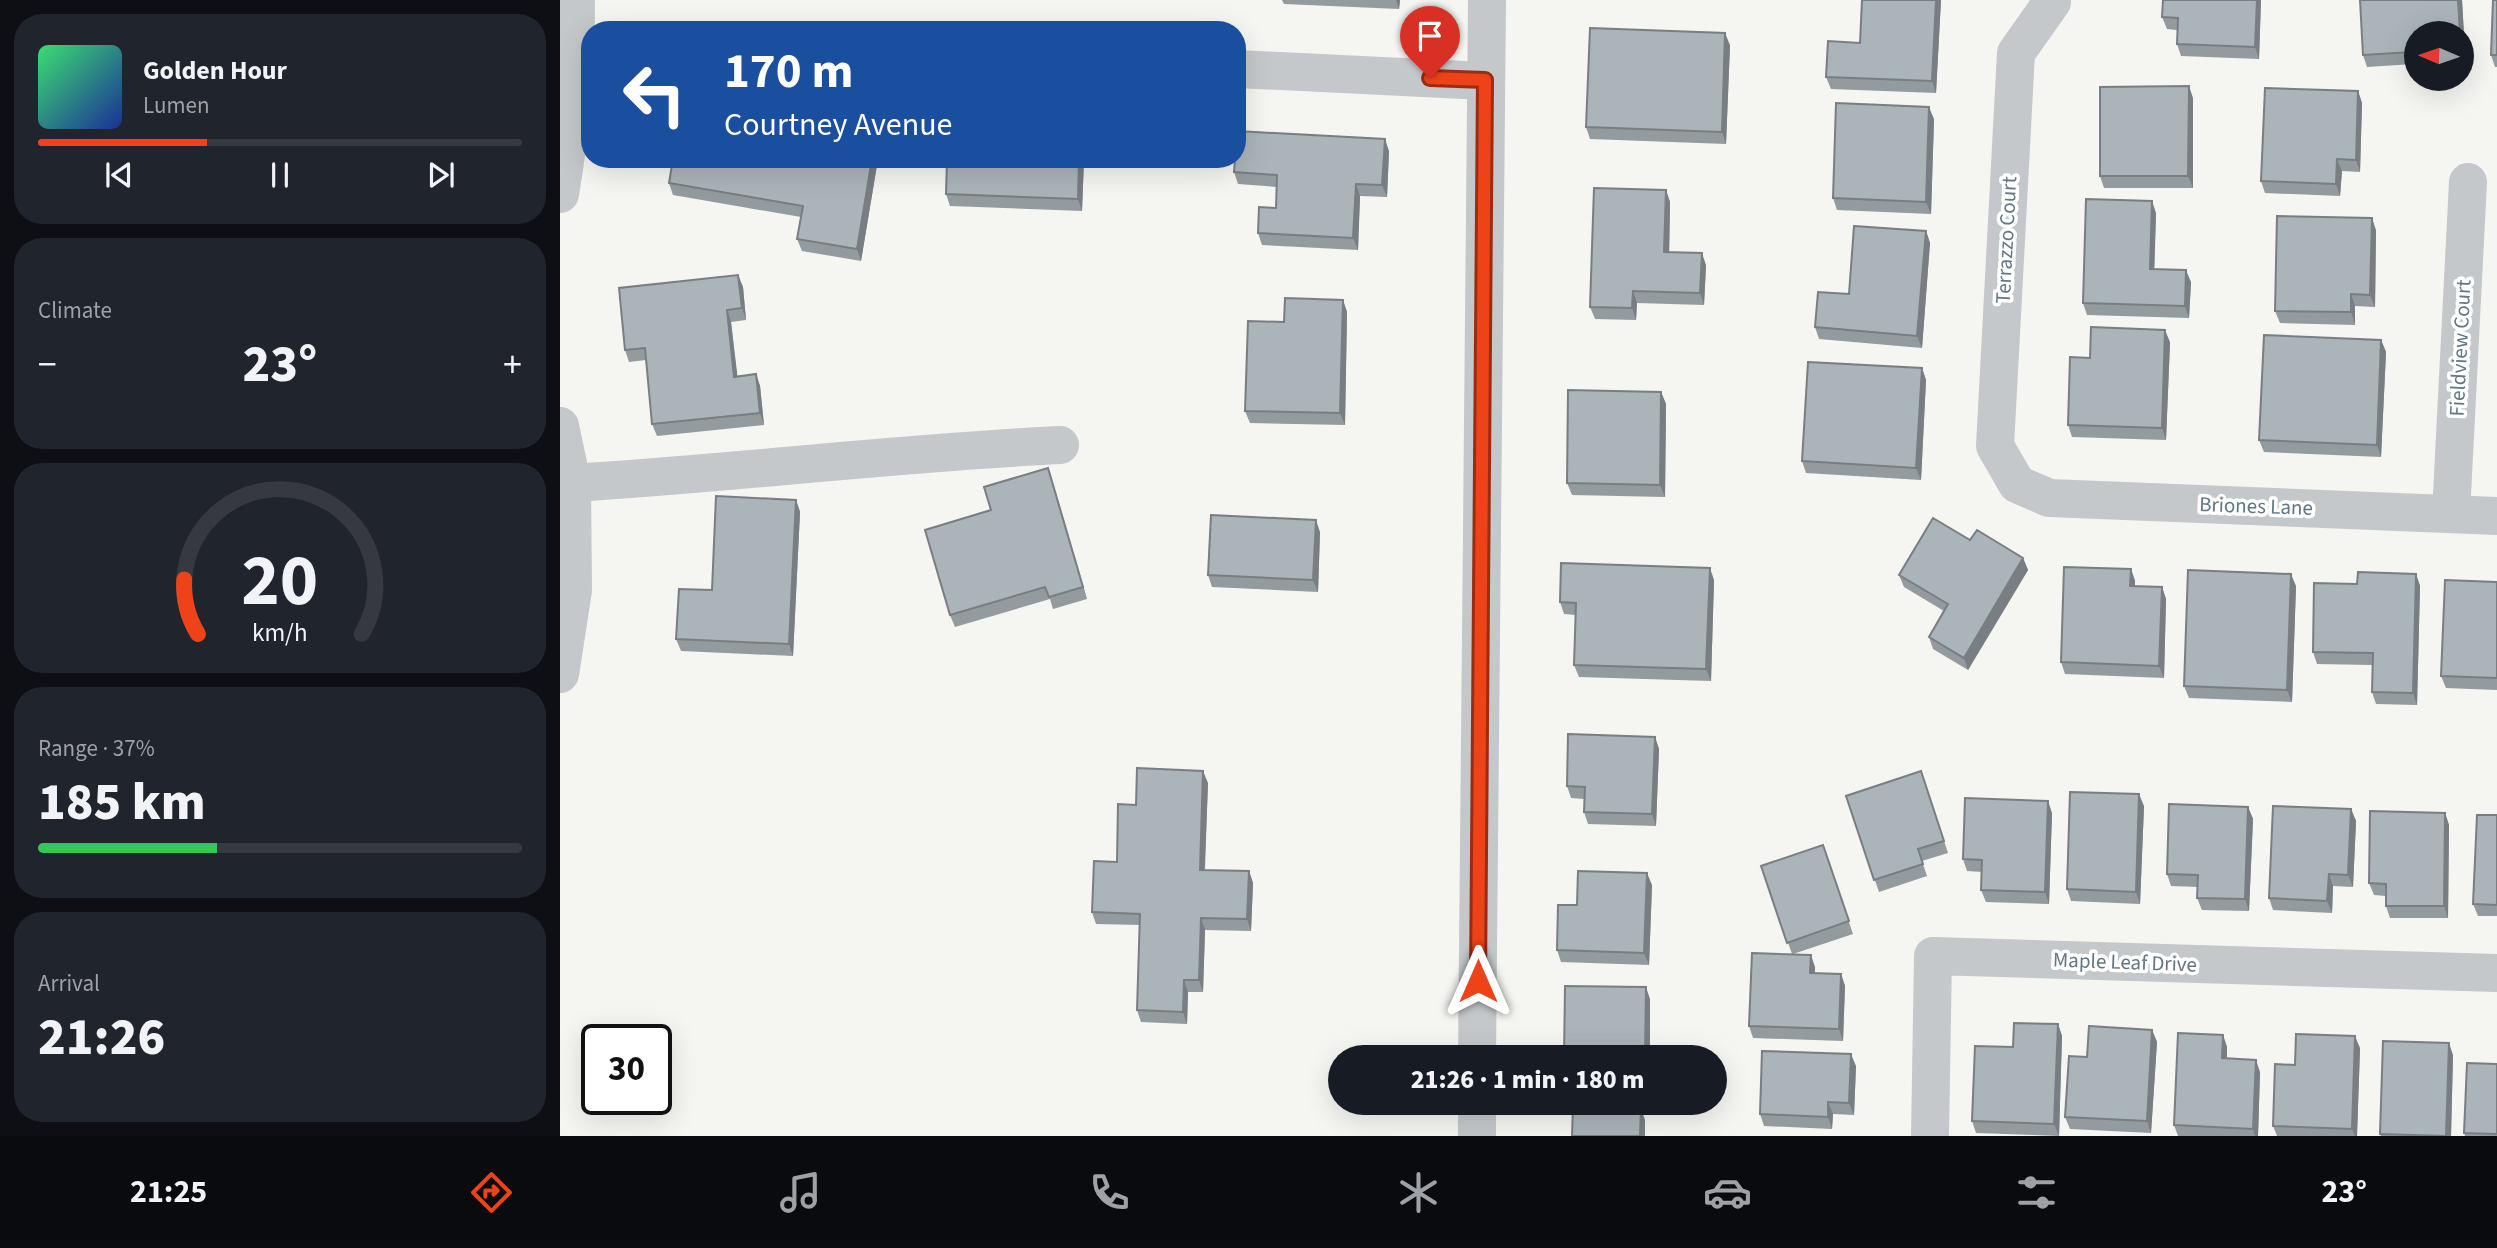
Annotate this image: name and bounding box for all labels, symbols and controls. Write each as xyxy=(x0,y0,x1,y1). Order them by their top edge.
pin xyxy=(1400,6,1460,78)
icon: arrive xyxy=(1411,17,1449,55)
north arrow xyxy=(2404,21,2474,91)
map controls xyxy=(2404,21,2474,91)
text: 170 m xyxy=(724,37,853,107)
icon: left xyxy=(609,49,700,140)
text: Golden Hour xyxy=(143,52,287,89)
text: Lumen xyxy=(143,89,210,122)
text: Courtney Avenue xyxy=(724,102,952,148)
icon: previous xyxy=(100,156,138,194)
icon: pause xyxy=(261,156,299,194)
icon: next xyxy=(422,156,460,194)
street label: Terrazzo Court xyxy=(1988,176,2024,304)
street label: Fieldview Court xyxy=(2441,279,2479,417)
text: Climate xyxy=(38,294,112,327)
text: 23° xyxy=(243,328,317,402)
text: − xyxy=(38,338,57,392)
text: + xyxy=(503,338,522,392)
street label: Briones Lane xyxy=(2199,489,2313,523)
text: 20 xyxy=(242,529,318,633)
text: km/h xyxy=(252,615,308,651)
text: Range · 37% xyxy=(38,732,155,765)
text: 185 km xyxy=(38,766,206,840)
position arrow xyxy=(1441,944,1515,1018)
street label: Maple Leaf Drive xyxy=(2053,944,2197,980)
text: Arrival xyxy=(38,967,100,1000)
text: 21:26 xyxy=(38,1001,165,1075)
speed limit sign: 30 xyxy=(581,1024,672,1115)
text: 21:26 · 1 min · 180 m xyxy=(1411,1061,1644,1098)
icon: directions xyxy=(467,1168,516,1217)
icon: music xyxy=(776,1168,825,1217)
icon: phone xyxy=(1085,1168,1134,1217)
icon: climate xyxy=(1394,1168,1443,1217)
icon: car xyxy=(1703,1168,1752,1217)
icon: filters xyxy=(2012,1168,2061,1217)
text: 21:25 xyxy=(130,1169,207,1215)
text: 23° xyxy=(2321,1169,2367,1215)

